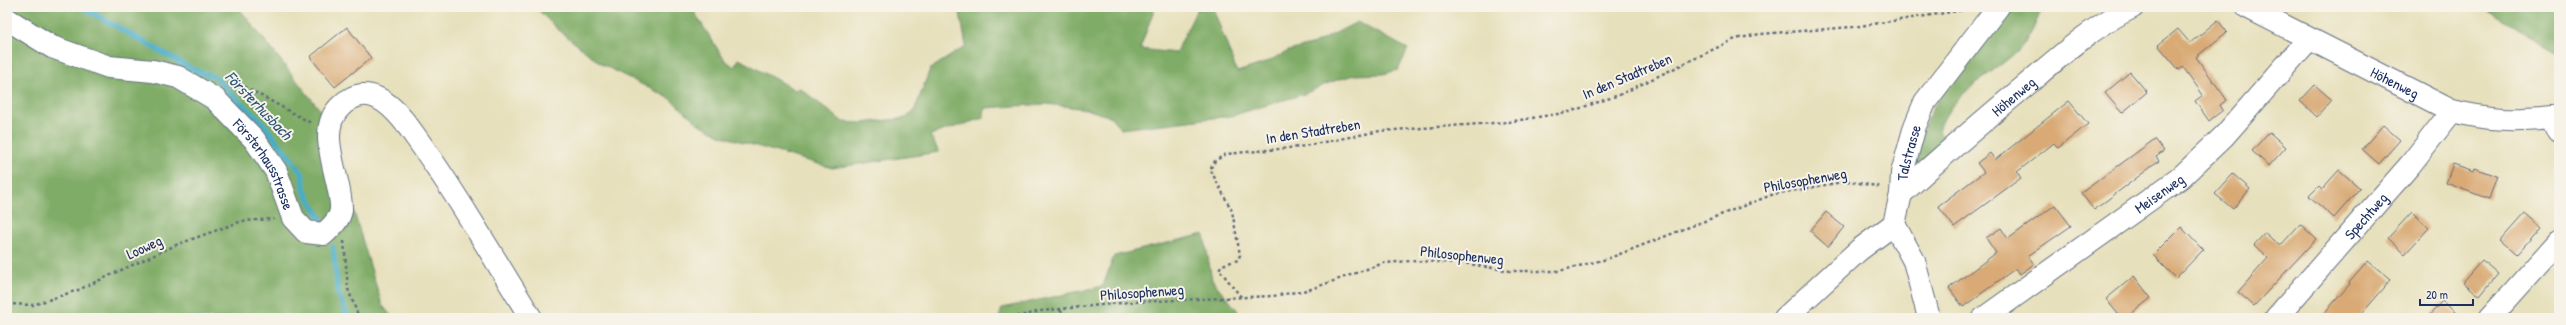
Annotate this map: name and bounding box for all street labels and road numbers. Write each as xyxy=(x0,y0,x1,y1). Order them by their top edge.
street label: In den Stadtreben xyxy=(1579,48,1675,104)
street label: Höhenweg xyxy=(2367,61,2423,103)
street label: Höhenweg xyxy=(1987,71,2040,121)
street label: Försterhausstrasse xyxy=(228,113,300,212)
street label: In den Stadtreben xyxy=(1264,113,1362,149)
street label: Talstrasse xyxy=(1891,122,1925,181)
street label: Philosophenweg xyxy=(1762,162,1848,198)
street label: Meisenweg xyxy=(2130,168,2188,218)
street label: Spechtweg xyxy=(2339,187,2392,244)
street label: Looweg xyxy=(123,229,166,264)
street label: Philosophenweg xyxy=(1419,240,1505,270)
street label: Philosophenweg xyxy=(1099,279,1185,305)

